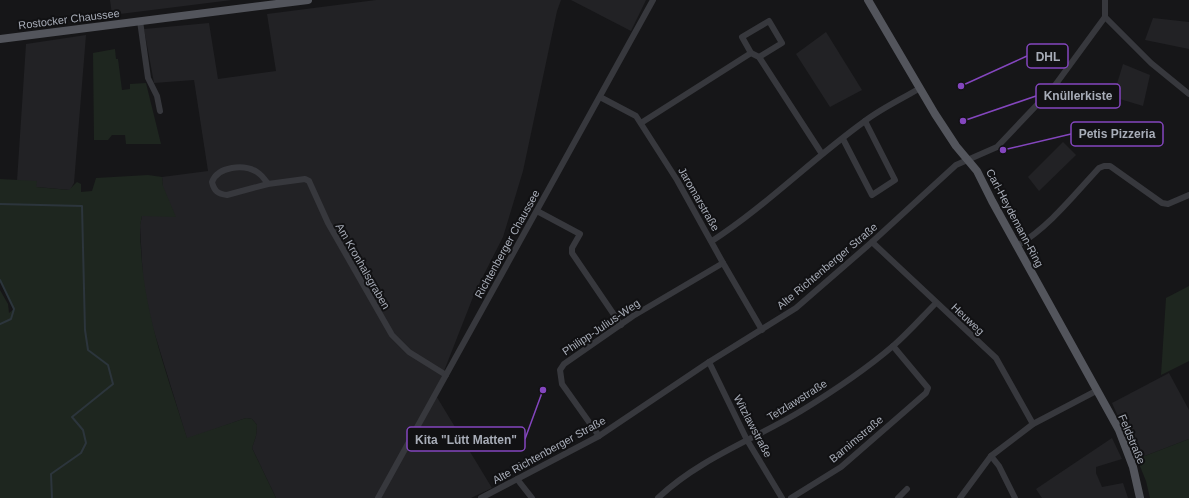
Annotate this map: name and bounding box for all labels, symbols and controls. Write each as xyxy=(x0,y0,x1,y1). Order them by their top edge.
street label: Rostocker Chaussee xyxy=(18,7,120,31)
callout: DHL xyxy=(1027,44,1068,68)
text: DHL xyxy=(1036,50,1060,64)
callout: Knüllerkiste xyxy=(1036,84,1120,108)
text: Knüllerkiste xyxy=(1044,89,1113,103)
callout: Petis Pizzeria xyxy=(1071,122,1163,146)
text: Petis Pizzeria xyxy=(1079,127,1156,141)
street label: Jaromarstraße xyxy=(676,165,722,233)
street label: Carl-Heydemann-Ring xyxy=(984,167,1046,269)
street label: Richtenberger Chaussee xyxy=(472,188,542,300)
street label: Am Kronhalsgraben xyxy=(333,221,393,311)
street label: Alte Richtenberger Straße xyxy=(774,221,880,311)
street label: Philipp-Julius-Weg xyxy=(560,297,642,357)
street label: Heuweg xyxy=(949,301,987,337)
street label: Tetzlawstraße xyxy=(765,377,829,423)
street label: Witzlawstraße xyxy=(731,393,775,459)
street label: Feldstraße xyxy=(1116,412,1148,466)
street label: Barnimstraße xyxy=(827,413,885,465)
street label: Alte Richtenberger Straße xyxy=(490,414,608,486)
callout: Kita "Lütt Matten" xyxy=(407,427,525,451)
text: Kita "Lütt Matten" xyxy=(415,433,517,447)

